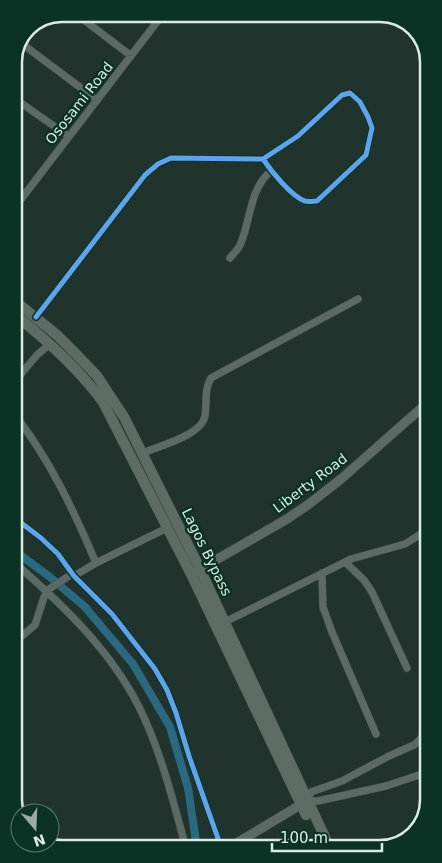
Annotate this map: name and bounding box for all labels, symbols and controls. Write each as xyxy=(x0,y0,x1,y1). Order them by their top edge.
street label: Ososami Road xyxy=(42,59,116,147)
street label: Liberty Road xyxy=(270,450,350,516)
street label: Lagos Bypass xyxy=(179,506,235,598)
north arrow xyxy=(10,803,60,853)
scale bar xyxy=(272,820,382,852)
text: 100 m xyxy=(280,829,328,847)
text: N xyxy=(31,831,47,850)

